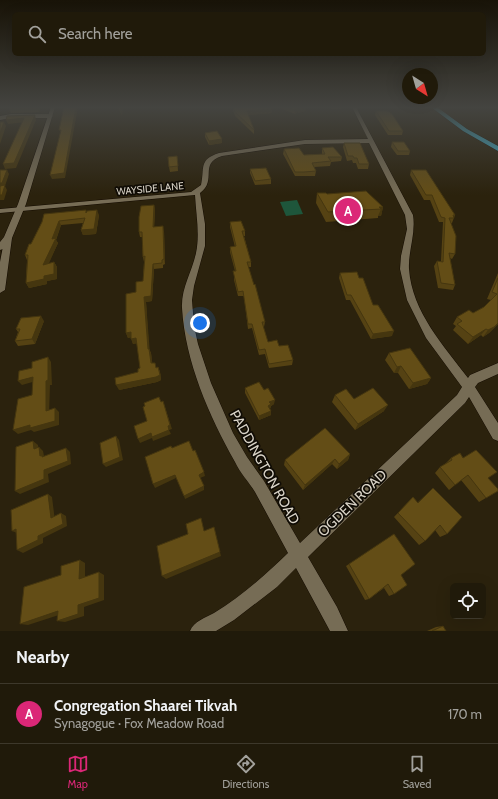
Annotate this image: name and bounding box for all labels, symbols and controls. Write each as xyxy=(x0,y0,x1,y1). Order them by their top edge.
search box xyxy=(12,12,486,56)
icon: search xyxy=(26,23,48,45)
text: Search here xyxy=(58,25,133,43)
north arrow xyxy=(402,68,438,104)
street label: WAYSIDE LANE xyxy=(116,179,185,198)
pin: A xyxy=(335,196,361,226)
your location xyxy=(190,313,210,333)
street label: PADDINGTON ROAD xyxy=(226,407,304,527)
street label: OGDEN ROAD xyxy=(314,466,390,540)
map controls xyxy=(450,583,486,619)
button: locate xyxy=(450,583,486,619)
text: Nearby xyxy=(16,647,69,667)
text: Congregation Shaarei Tikvah xyxy=(54,697,237,715)
text: A xyxy=(25,706,33,722)
text: 170 m xyxy=(448,706,482,722)
text: Synagogue · Fox Meadow Road xyxy=(54,715,224,731)
tab: Map xyxy=(67,753,89,791)
tab: Directions xyxy=(222,753,269,791)
tab: Saved xyxy=(403,753,431,791)

